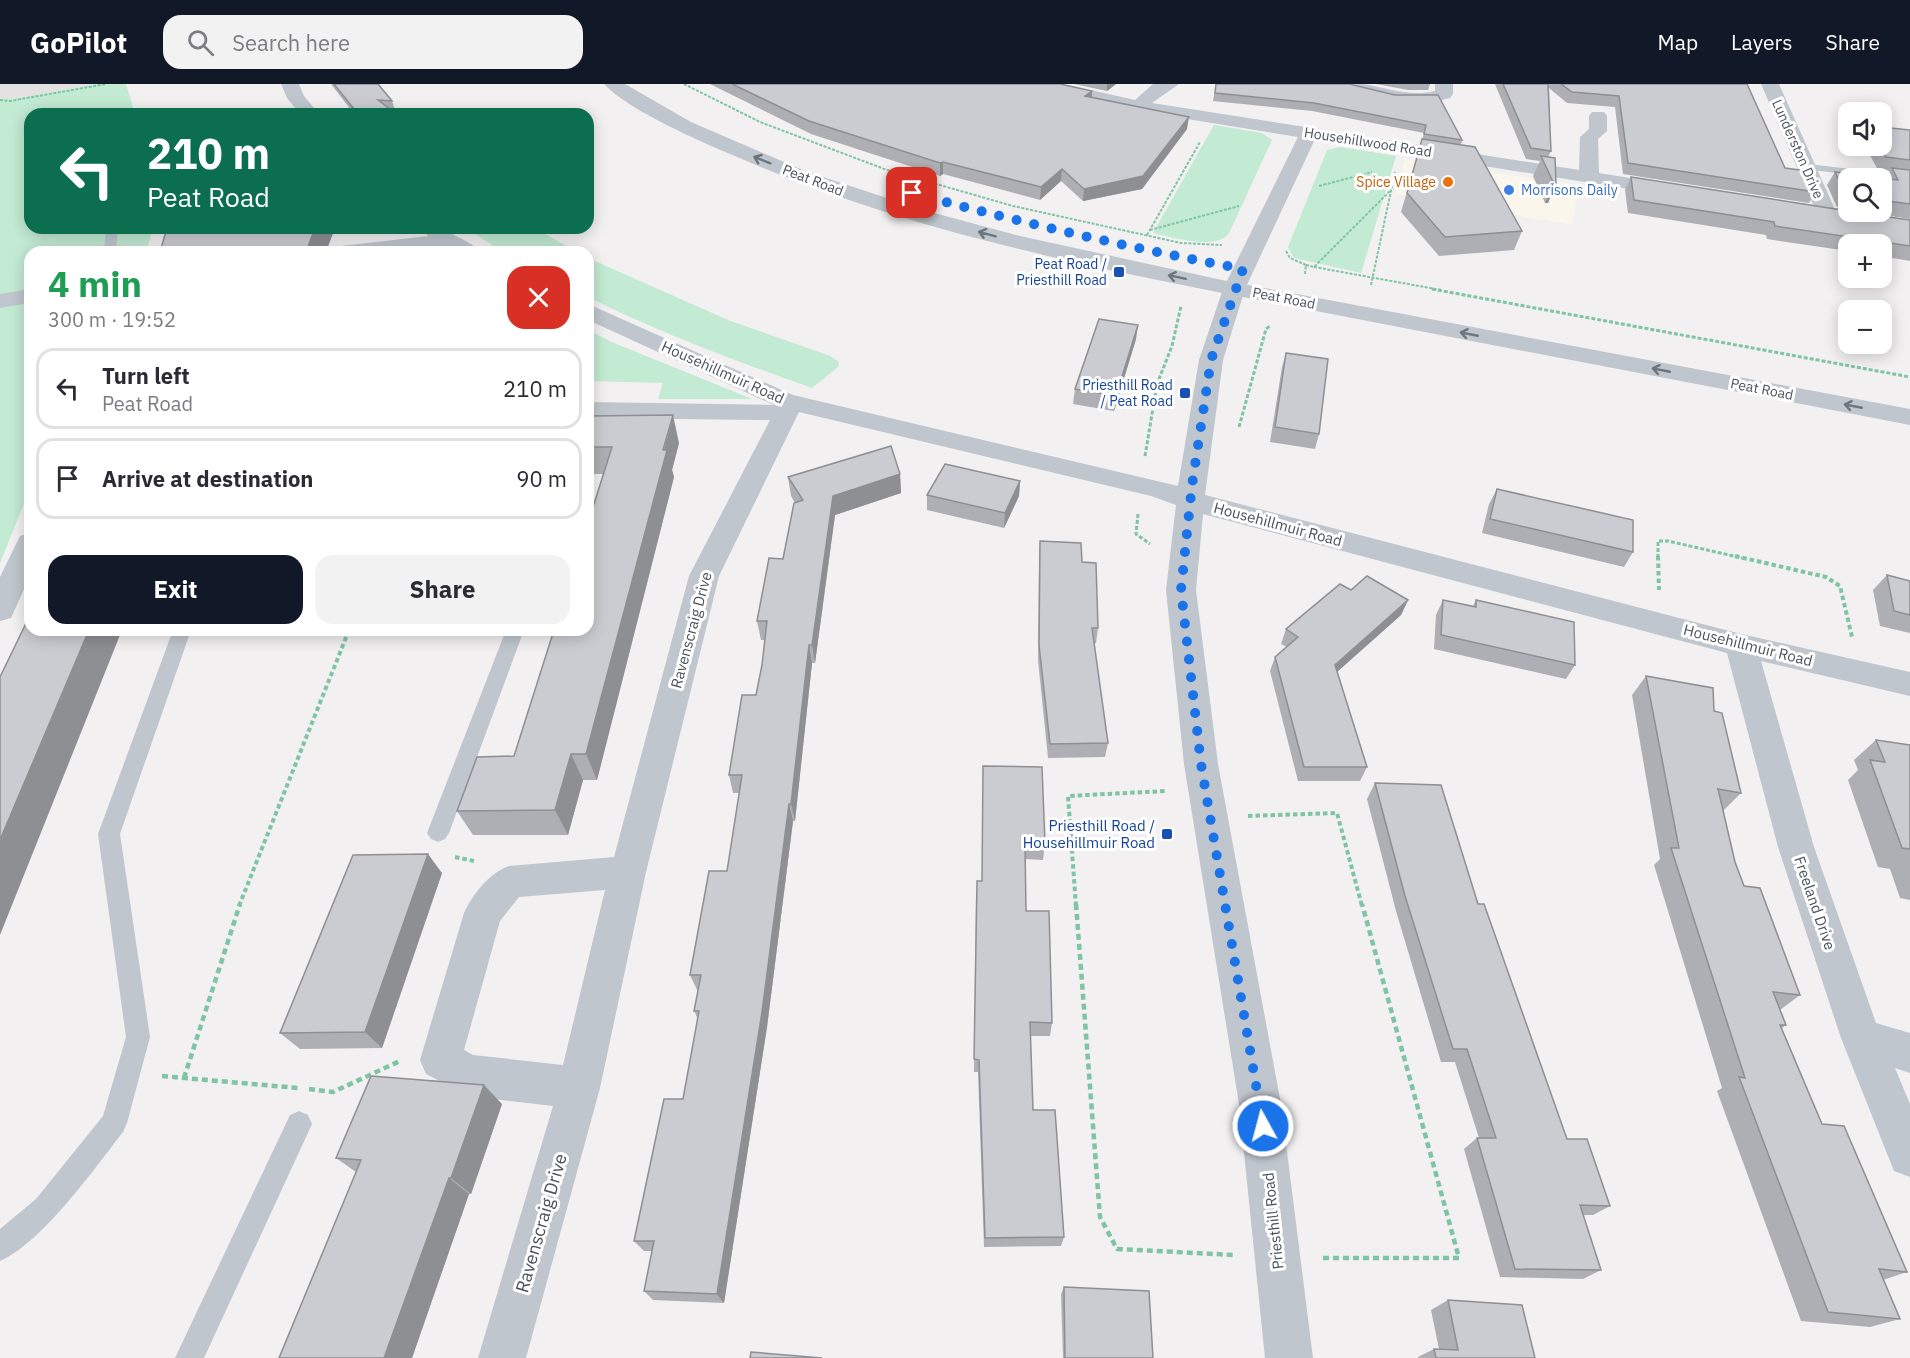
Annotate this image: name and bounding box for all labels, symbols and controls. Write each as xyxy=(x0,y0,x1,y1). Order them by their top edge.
search box xyxy=(163,15,583,69)
text: GoPilot xyxy=(30,24,127,61)
icon: search xyxy=(184,26,217,59)
text: Search here xyxy=(232,28,350,57)
text: Map xyxy=(1658,28,1698,56)
text: Layers xyxy=(1731,28,1793,56)
text: Share xyxy=(1826,28,1880,56)
street label: Lunderston Drive xyxy=(1768,97,1828,202)
map controls xyxy=(1838,102,1892,354)
button: sound xyxy=(1838,102,1892,156)
street label: Househillwood Road xyxy=(1303,123,1433,161)
text: 210 m xyxy=(147,126,270,181)
icon: left xyxy=(48,132,126,210)
one-way arrow xyxy=(753,154,771,165)
street label: Peat Road xyxy=(780,160,846,200)
pin xyxy=(886,167,937,218)
button: search xyxy=(1838,168,1892,222)
place label: Spice Village xyxy=(1356,173,1436,191)
marker: Spice Village xyxy=(1441,175,1455,189)
icon: arrive xyxy=(895,176,928,209)
text: Peat Road xyxy=(147,179,270,214)
place label: Morrisons Daily xyxy=(1521,181,1618,199)
marker: Morrisons Daily xyxy=(1502,183,1516,197)
one-way arrow xyxy=(978,228,997,239)
button: + xyxy=(1838,234,1892,288)
place label: Peat Road / Priesthill Road xyxy=(1016,255,1107,289)
text: 4 min xyxy=(48,260,142,307)
marker: Peat Road / Priesthill Road xyxy=(1112,265,1126,279)
button: close xyxy=(507,266,570,329)
one-way arrow xyxy=(1168,271,1187,282)
street label: Peat Road xyxy=(1251,283,1317,313)
button: − xyxy=(1838,300,1892,354)
text: 300 m · 19:52 xyxy=(48,306,176,333)
one-way arrow xyxy=(1460,328,1480,339)
street label: Househillmuir Road xyxy=(659,336,787,408)
text: Turn left xyxy=(102,361,190,390)
one-way arrow xyxy=(1652,364,1671,375)
icon: left xyxy=(51,372,84,405)
text: 210 m xyxy=(503,374,567,403)
street label: Peat Road xyxy=(1729,374,1795,404)
place label: Priesthill Road / Peat Road xyxy=(1082,376,1173,410)
marker: Priesthill Road / Peat Road xyxy=(1178,386,1192,400)
text: Peat Road xyxy=(102,390,193,417)
one-way arrow xyxy=(1843,400,1863,411)
icon: arrive xyxy=(51,462,84,495)
text: Arrive at destination xyxy=(102,464,313,493)
text: 90 m xyxy=(516,464,567,493)
street label: Househillmuir Road xyxy=(1212,498,1344,550)
button: Exit xyxy=(48,555,303,624)
button: Share xyxy=(315,555,570,624)
street label: Ravenscraig Drive xyxy=(666,570,716,690)
street label: Househillmuir Road xyxy=(1682,620,1814,670)
place label: Priesthill Road / Househillmuir Road xyxy=(1023,816,1155,852)
marker: Priesthill Road / Househillmuir Road xyxy=(1160,827,1174,841)
street label: Freeland Drive xyxy=(1790,854,1840,952)
position arrow xyxy=(1231,1094,1295,1158)
street label: Ravenscraig Drive xyxy=(510,1151,572,1295)
street label: Priesthill Road xyxy=(1258,1172,1288,1270)

